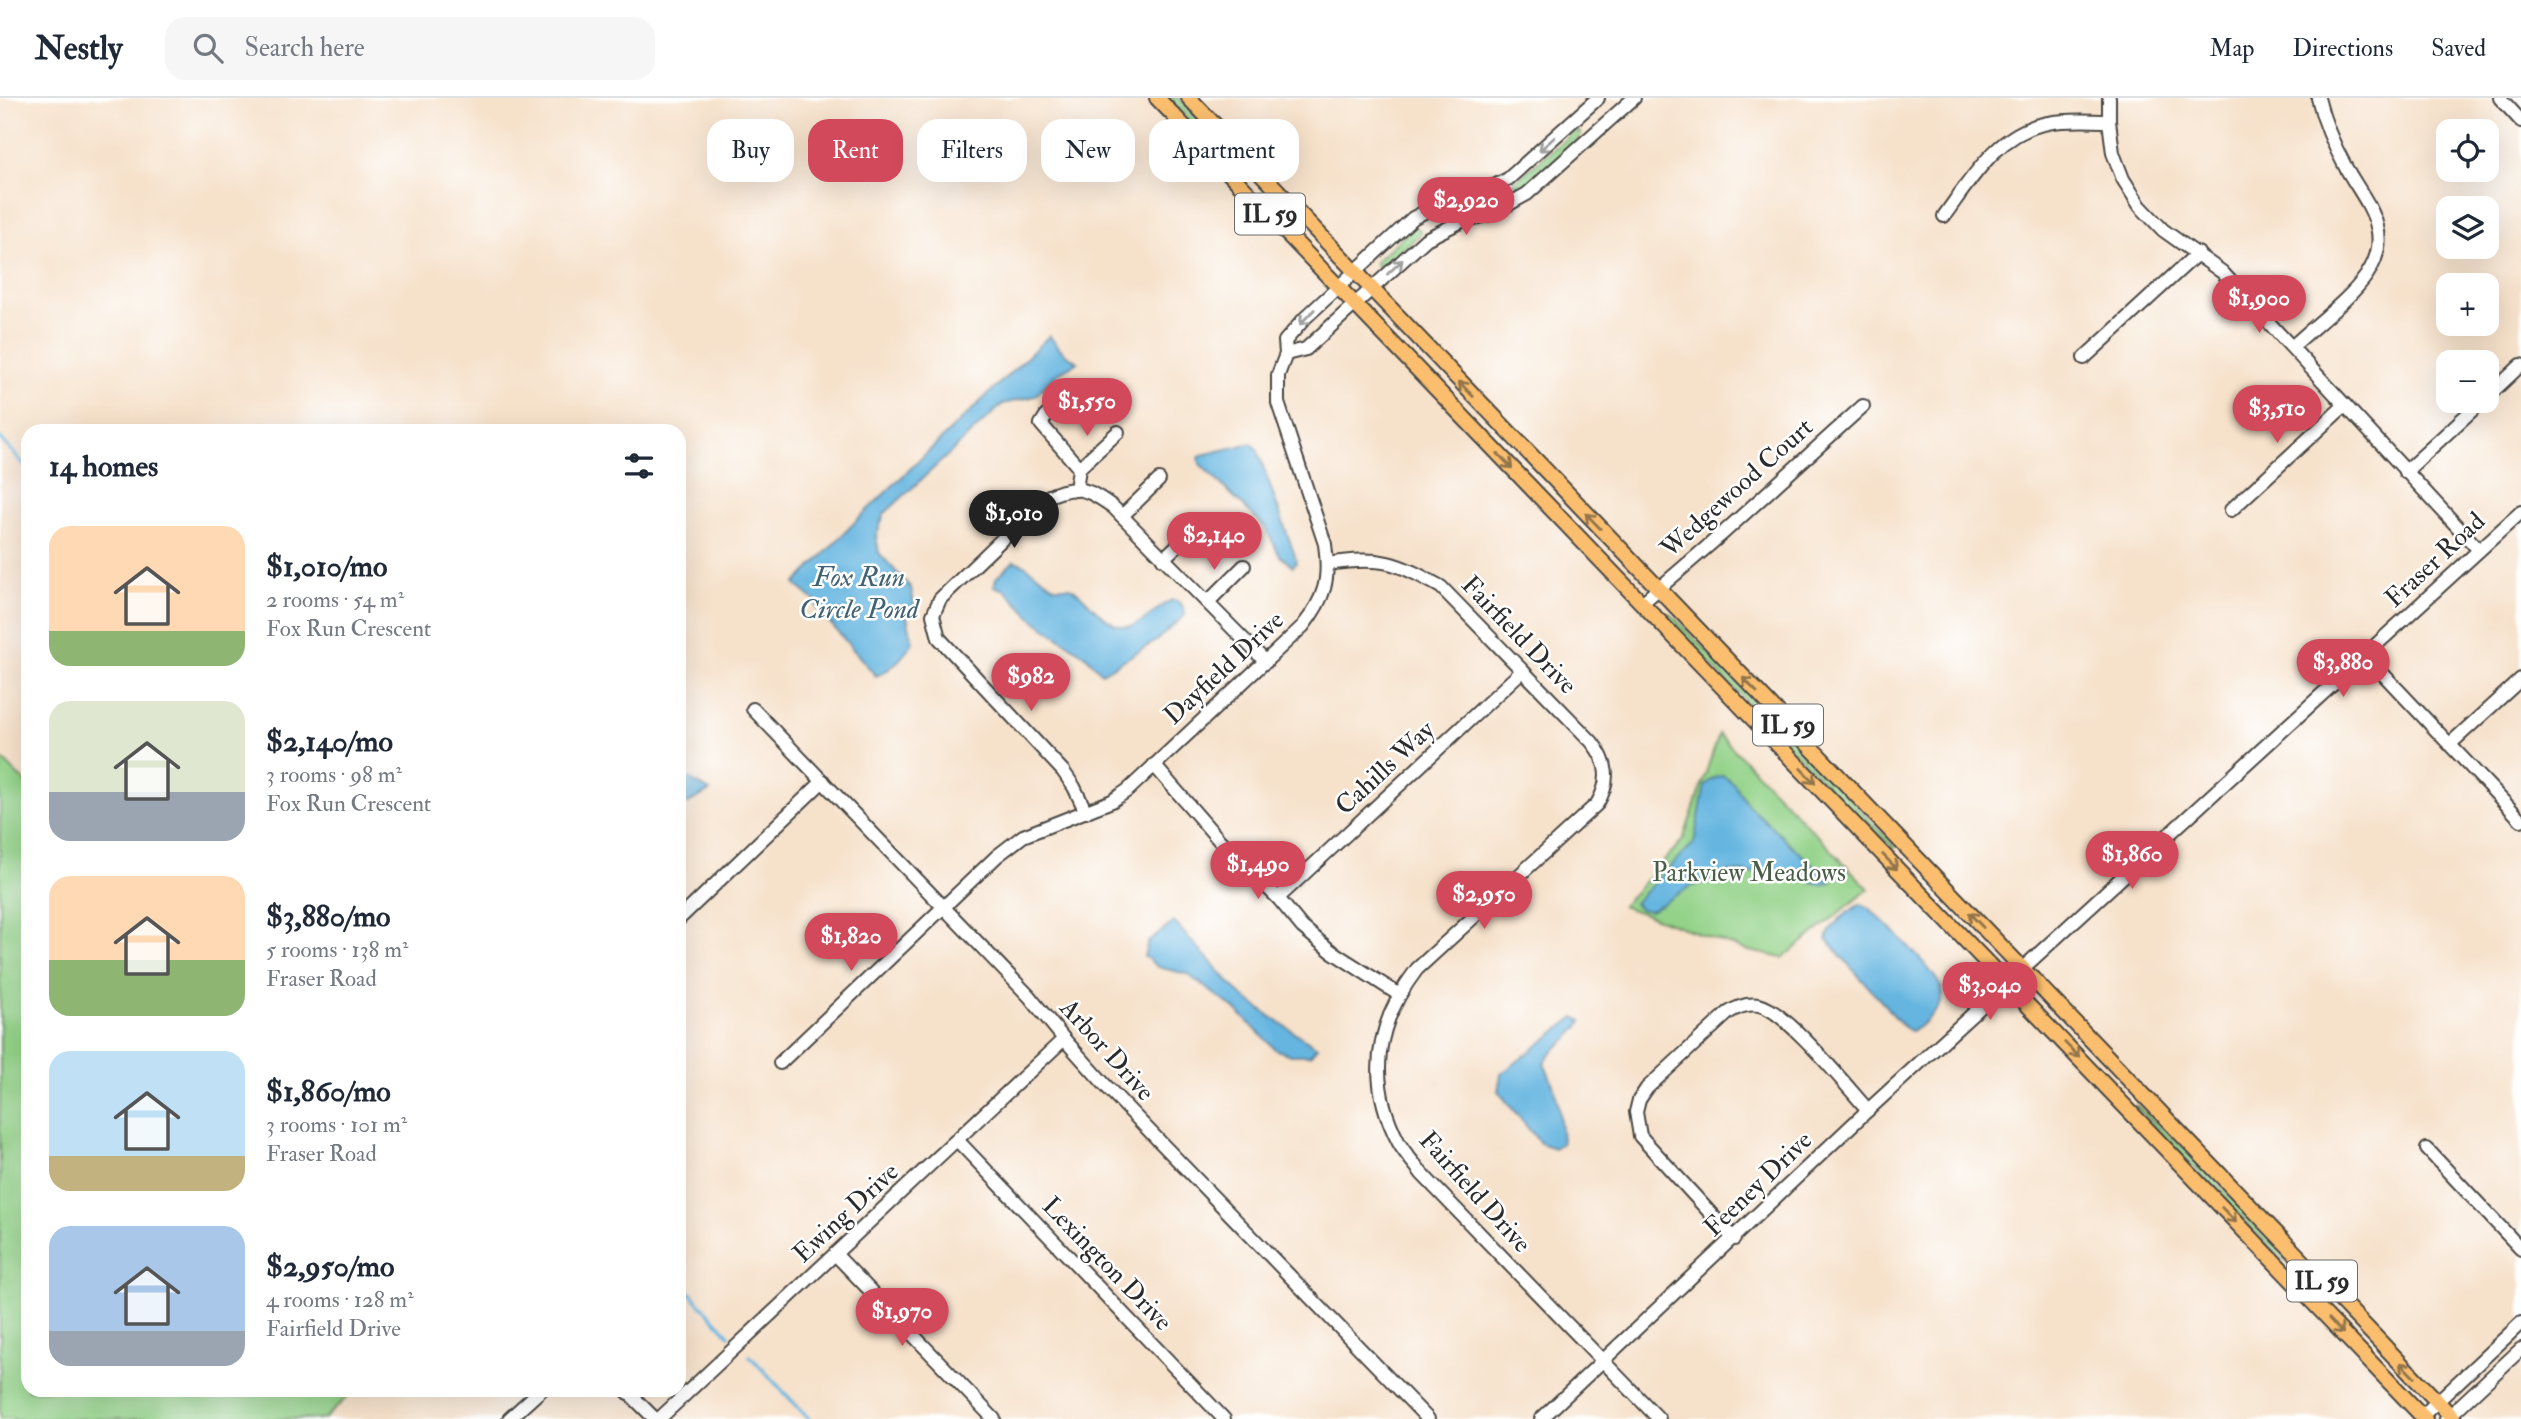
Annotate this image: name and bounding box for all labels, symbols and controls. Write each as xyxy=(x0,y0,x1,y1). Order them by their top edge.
search box xyxy=(165,17,655,80)
text: Nestly xyxy=(35,28,123,69)
icon: search xyxy=(189,29,227,67)
text: Search here xyxy=(245,32,365,64)
text: Map xyxy=(2209,33,2254,64)
text: Directions xyxy=(2292,33,2393,64)
text: Saved xyxy=(2431,33,2486,64)
chip: Buy xyxy=(707,119,794,182)
chip: Rent xyxy=(808,119,903,182)
chip: Filters xyxy=(917,119,1027,182)
chip: New xyxy=(1041,119,1135,182)
chip: Apartment xyxy=(1149,119,1299,182)
map controls xyxy=(2436,119,2499,413)
button: locate xyxy=(2436,119,2499,182)
one-way arrow xyxy=(1538,136,1556,152)
pin: $2,920 xyxy=(1409,178,1523,237)
text: $2,920 xyxy=(1433,185,1499,214)
road number: IL 59 xyxy=(1235,194,1305,234)
button: layers xyxy=(2436,196,2499,259)
one-way arrow xyxy=(1386,259,1403,276)
button: + xyxy=(2436,273,2499,336)
pin: $1,900 xyxy=(2202,275,2316,335)
text: $1,900 xyxy=(2228,283,2290,312)
one-way arrow xyxy=(1298,308,1315,325)
button: − xyxy=(2436,350,2499,413)
pin: $1,550 xyxy=(1030,378,1144,438)
one-way arrow xyxy=(1458,381,1475,398)
text: $1,550 xyxy=(1058,386,1116,415)
pin: $3,510 xyxy=(2220,386,2334,445)
text: $3,510 xyxy=(2249,393,2305,422)
street label: Wedgewood Court xyxy=(1654,411,1820,565)
icon: filters xyxy=(620,447,658,485)
text: 14 homes xyxy=(49,448,158,485)
one-way arrow xyxy=(1497,452,1514,469)
pin: $1,010 xyxy=(957,490,1071,550)
text: $1,010 xyxy=(985,498,1043,527)
street label: Fraser Road xyxy=(2378,505,2492,614)
pin: $2,140 xyxy=(1157,512,1271,572)
one-way arrow xyxy=(1584,513,1601,530)
text: $2,140 xyxy=(1183,520,1245,549)
text: $1,010/mo xyxy=(266,548,387,585)
icon: home xyxy=(105,554,189,638)
water label: Fox Run Circle Pond xyxy=(799,560,921,627)
street label: Fairfield Drive xyxy=(1455,569,1584,701)
text: 2 rooms · 54 m² xyxy=(266,585,404,614)
street label: Dayfield Drive xyxy=(1157,604,1291,732)
text: Fox Run Crescent xyxy=(266,614,431,643)
pin: $3,880 xyxy=(2286,640,2400,699)
text: $3,880 xyxy=(2313,647,2373,676)
pin: $982 xyxy=(990,654,1072,713)
text: $982 xyxy=(1007,661,1055,690)
one-way arrow xyxy=(1742,677,1759,694)
road number: IL 59 xyxy=(1753,704,1823,746)
street label: Cahills Way xyxy=(1329,714,1442,822)
text: $2,140/mo xyxy=(266,723,393,760)
icon: home xyxy=(105,729,189,813)
text: 3 rooms · 98 m² xyxy=(266,760,402,789)
one-way arrow xyxy=(1800,767,1817,784)
text: Fox Run Crescent xyxy=(266,789,431,818)
pin: $1,860 xyxy=(2075,832,2189,891)
text: $1,860 xyxy=(2102,839,2162,868)
pin: $1,490 xyxy=(1201,842,1315,901)
text: $1,490 xyxy=(1226,849,1290,878)
one-way arrow xyxy=(1882,853,1899,870)
park label: Parkview Meadows xyxy=(1652,857,1846,889)
pin: $2,950 xyxy=(1427,872,1541,931)
text: $2,950 xyxy=(1452,879,1516,908)
text: $3,880/mo xyxy=(266,898,391,935)
icon: home xyxy=(105,904,189,988)
one-way arrow xyxy=(1967,912,1984,929)
pin: $1,820 xyxy=(794,914,908,973)
text: $1,820 xyxy=(821,921,881,950)
text: 5 rooms · 138 m² xyxy=(266,935,409,964)
pin: $3,040 xyxy=(1933,962,2047,1022)
text: Fraser Road xyxy=(266,964,377,993)
text: $3,040 xyxy=(1958,970,2022,999)
street label: Arbor Drive xyxy=(1052,992,1161,1108)
one-way arrow xyxy=(2063,1041,2080,1058)
text: $1,860/mo xyxy=(266,1073,391,1110)
icon: home xyxy=(105,1079,189,1163)
text: 3 rooms · 101 m² xyxy=(266,1110,407,1139)
street label: Feeney Drive xyxy=(1697,1124,1819,1243)
street label: Fairfield Drive xyxy=(1412,1125,1538,1259)
text: Fraser Road xyxy=(266,1139,377,1168)
street label: Ewing Drive xyxy=(787,1156,905,1270)
street label: Lexington Drive xyxy=(1035,1190,1179,1338)
one-way arrow xyxy=(2220,1206,2237,1223)
text: $2,950/mo xyxy=(266,1248,394,1285)
icon: home xyxy=(105,1254,189,1338)
road number: IL 59 xyxy=(2287,1260,2357,1302)
text: 4 rooms · 128 m² xyxy=(266,1285,414,1314)
pin: $1,970 xyxy=(845,1288,959,1348)
text: $1,970 xyxy=(872,1296,932,1325)
text: Fairfield Drive xyxy=(266,1314,401,1343)
one-way arrow xyxy=(2327,1318,2344,1335)
one-way arrow xyxy=(2399,1361,2415,1379)

